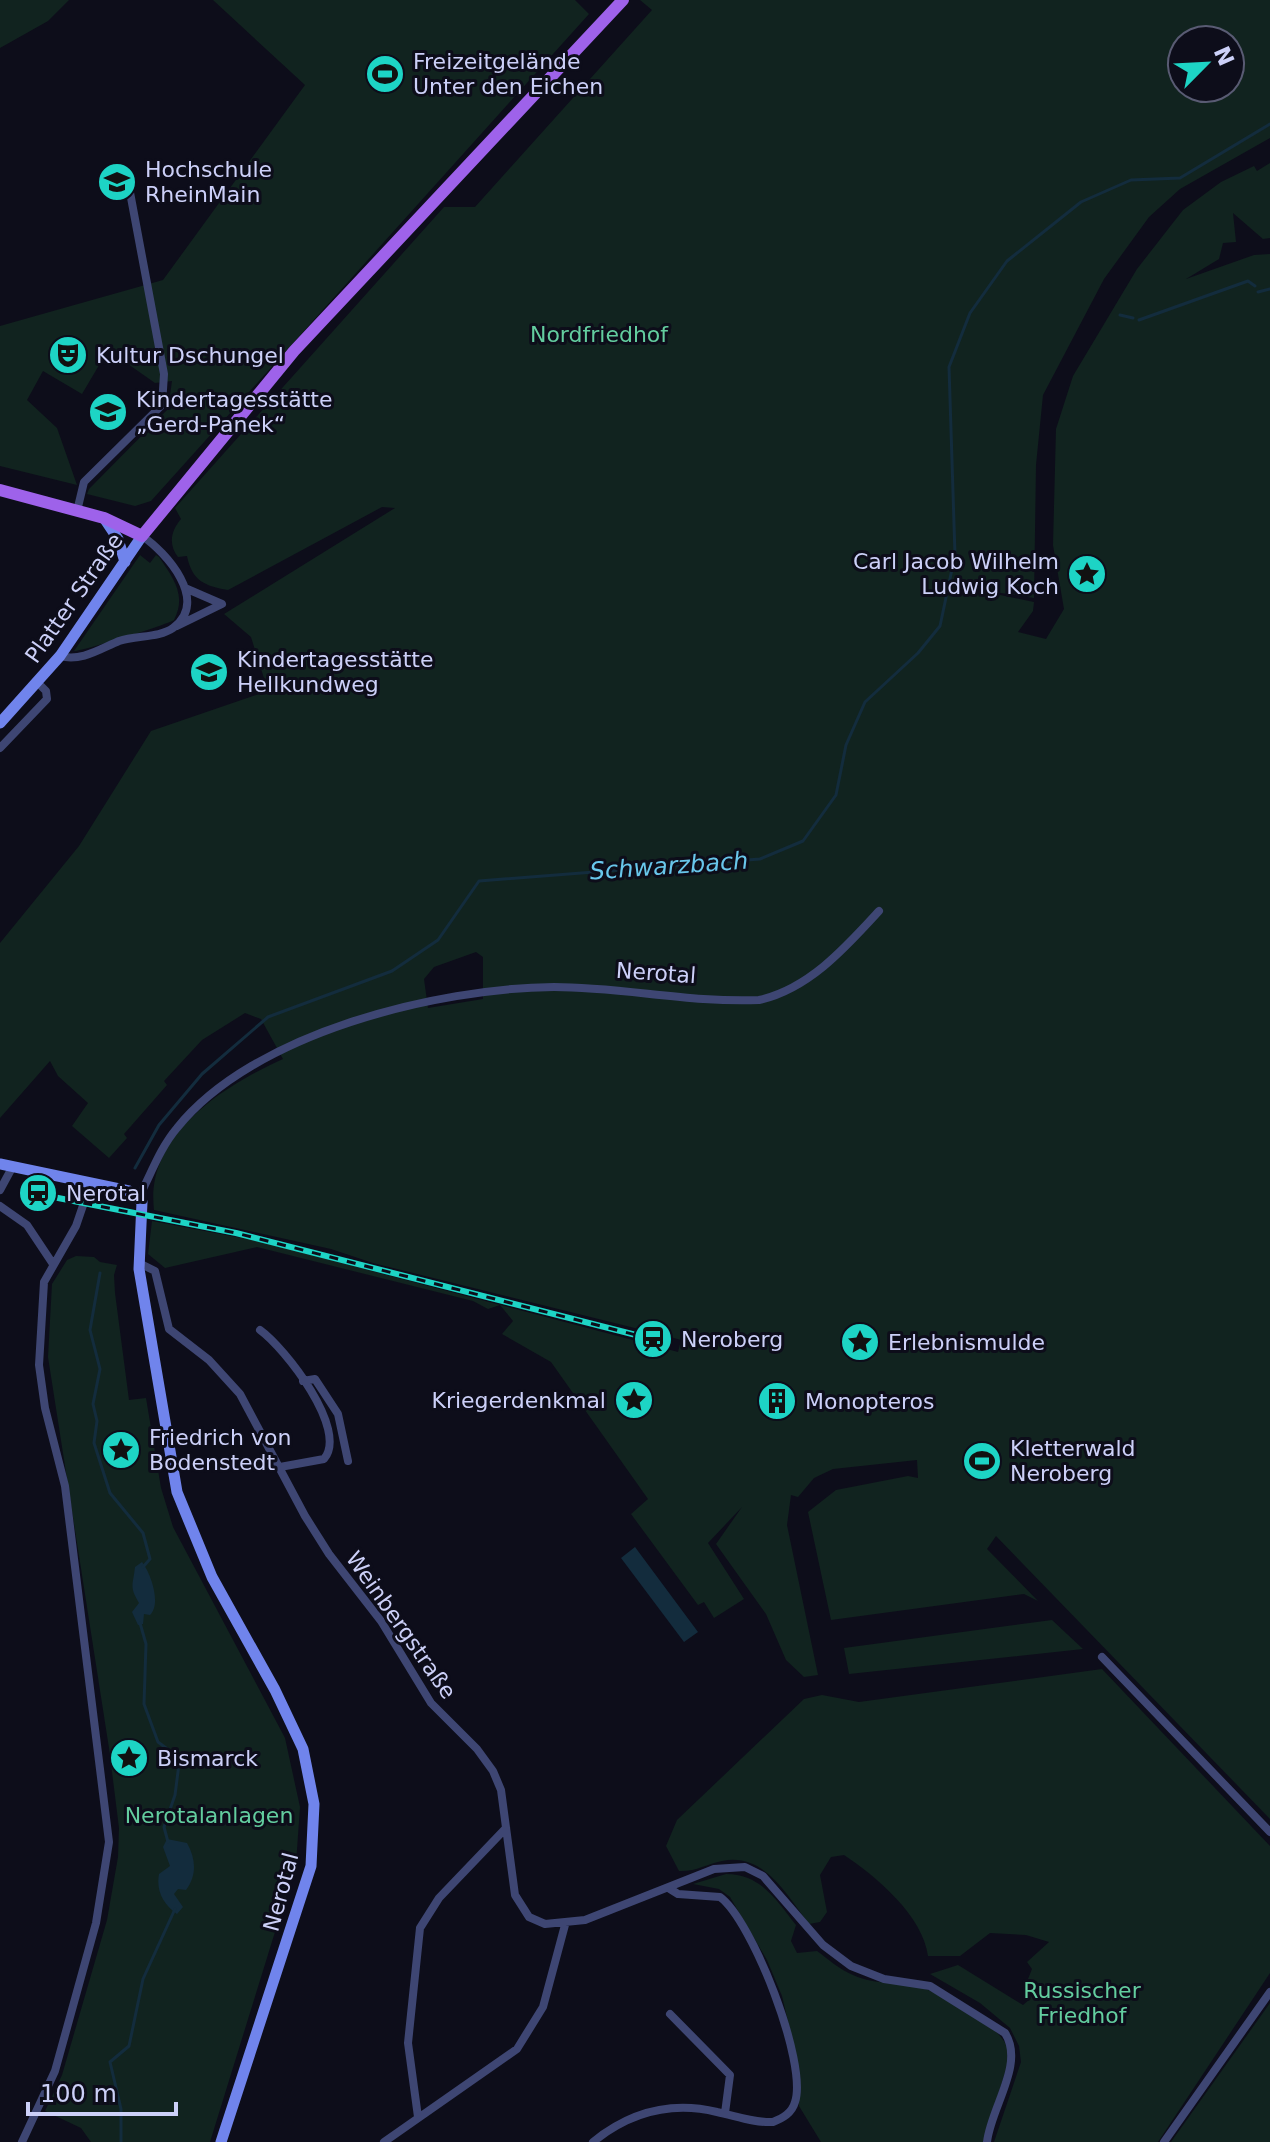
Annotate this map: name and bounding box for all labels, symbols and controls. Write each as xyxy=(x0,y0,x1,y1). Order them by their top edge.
north arrow xyxy=(1166,24,1246,104)
text: N xyxy=(1209,43,1239,70)
place label: Freizeitgelände Unter den Eichen xyxy=(413,49,603,99)
sports icon: Freizeitgelände Unter den Eichen xyxy=(364,53,406,95)
place label: Hochschule RheinMain xyxy=(145,157,272,207)
school or university icon: Hochschule RheinMain xyxy=(96,161,138,203)
park label: Nordfriedhof xyxy=(530,322,669,347)
theatre icon: Kultur Dschungel xyxy=(47,334,89,376)
place label: Kultur Dschungel xyxy=(96,343,284,368)
place label: Kindertagesstätte „Gerd-Panek“ xyxy=(136,387,332,437)
school or university icon: Kindertagesstätte „Gerd-Panek“ xyxy=(87,391,129,433)
street label: Platter Straße xyxy=(20,528,128,668)
place label: Carl Jacob Wilhelm Ludwig Koch xyxy=(853,549,1059,599)
place icon: Carl Jacob Wilhelm Ludwig Koch xyxy=(1066,553,1108,595)
place label: Kindertagesstätte Hellkundweg xyxy=(237,647,433,697)
school or university icon: Kindertagesstätte Hellkundweg xyxy=(188,651,230,693)
water label: Schwarzbach xyxy=(589,846,749,886)
street label: Nerotal xyxy=(615,958,697,988)
station icon: Nerotal xyxy=(17,1172,59,1214)
place label: Nerotal xyxy=(66,1181,146,1206)
station icon: Neroberg xyxy=(632,1318,674,1360)
place icon: Erlebnismulde xyxy=(839,1321,881,1363)
place label: Neroberg xyxy=(681,1327,783,1352)
place label: Erlebnismulde xyxy=(888,1330,1045,1355)
place icon: Kriegerdenkmal xyxy=(613,1379,655,1421)
building icon: Monopteros xyxy=(756,1380,798,1422)
place label: Kriegerdenkmal xyxy=(432,1388,606,1413)
place label: Monopteros xyxy=(805,1389,934,1414)
place label: Friedrich von Bodenstedt xyxy=(149,1425,291,1475)
place icon: Friedrich von Bodenstedt xyxy=(100,1429,142,1471)
place label: Kletterwald Neroberg xyxy=(1010,1436,1135,1486)
sports icon: Kletterwald Neroberg xyxy=(961,1440,1003,1482)
street label: Weinbergstraße xyxy=(341,1546,461,1704)
place icon: Bismarck xyxy=(108,1737,150,1779)
place label: Bismarck xyxy=(157,1746,258,1771)
park label: Nerotalanlagen xyxy=(125,1803,293,1828)
street label: Nerotal xyxy=(259,1850,303,1934)
park label: Russischer Friedhof xyxy=(1023,1978,1142,2028)
scale bar xyxy=(28,2066,176,2116)
text: 100 m xyxy=(40,2080,117,2108)

